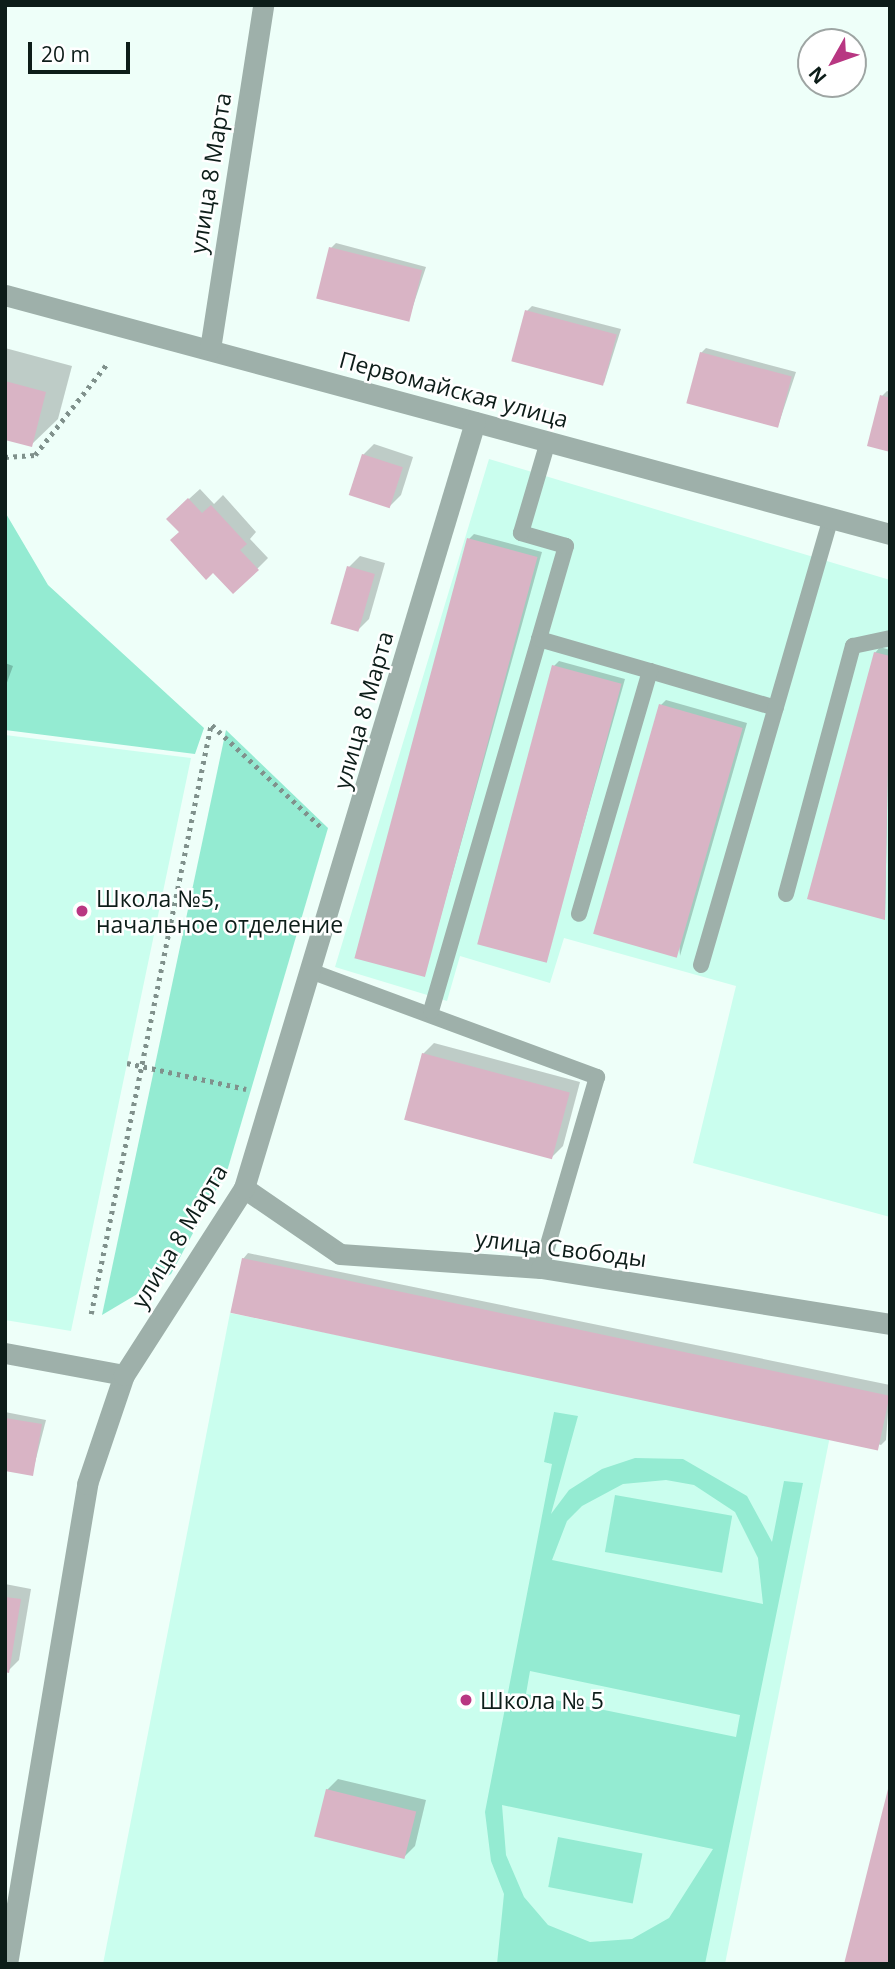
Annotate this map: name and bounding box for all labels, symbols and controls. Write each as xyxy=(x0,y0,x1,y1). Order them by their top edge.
scale bar xyxy=(32,28,133,72)
north arrow xyxy=(797,28,867,98)
text: 20 m xyxy=(41,40,90,68)
text: N xyxy=(803,61,832,89)
street label: улица 8 Марта xyxy=(184,90,236,256)
street label: Первомайская улица xyxy=(336,345,572,433)
street label: улица 8 Марта xyxy=(327,628,399,792)
place label: Школа №5, начальное отделение xyxy=(96,884,343,938)
marker: Школа №5, начальное отделение xyxy=(74,903,90,919)
street label: улица 8 Марта xyxy=(125,1159,233,1313)
street label: улица Свободы xyxy=(474,1224,648,1272)
place label: Школа № 5 xyxy=(480,1686,604,1714)
marker: Школа № 5 xyxy=(458,1692,474,1708)

